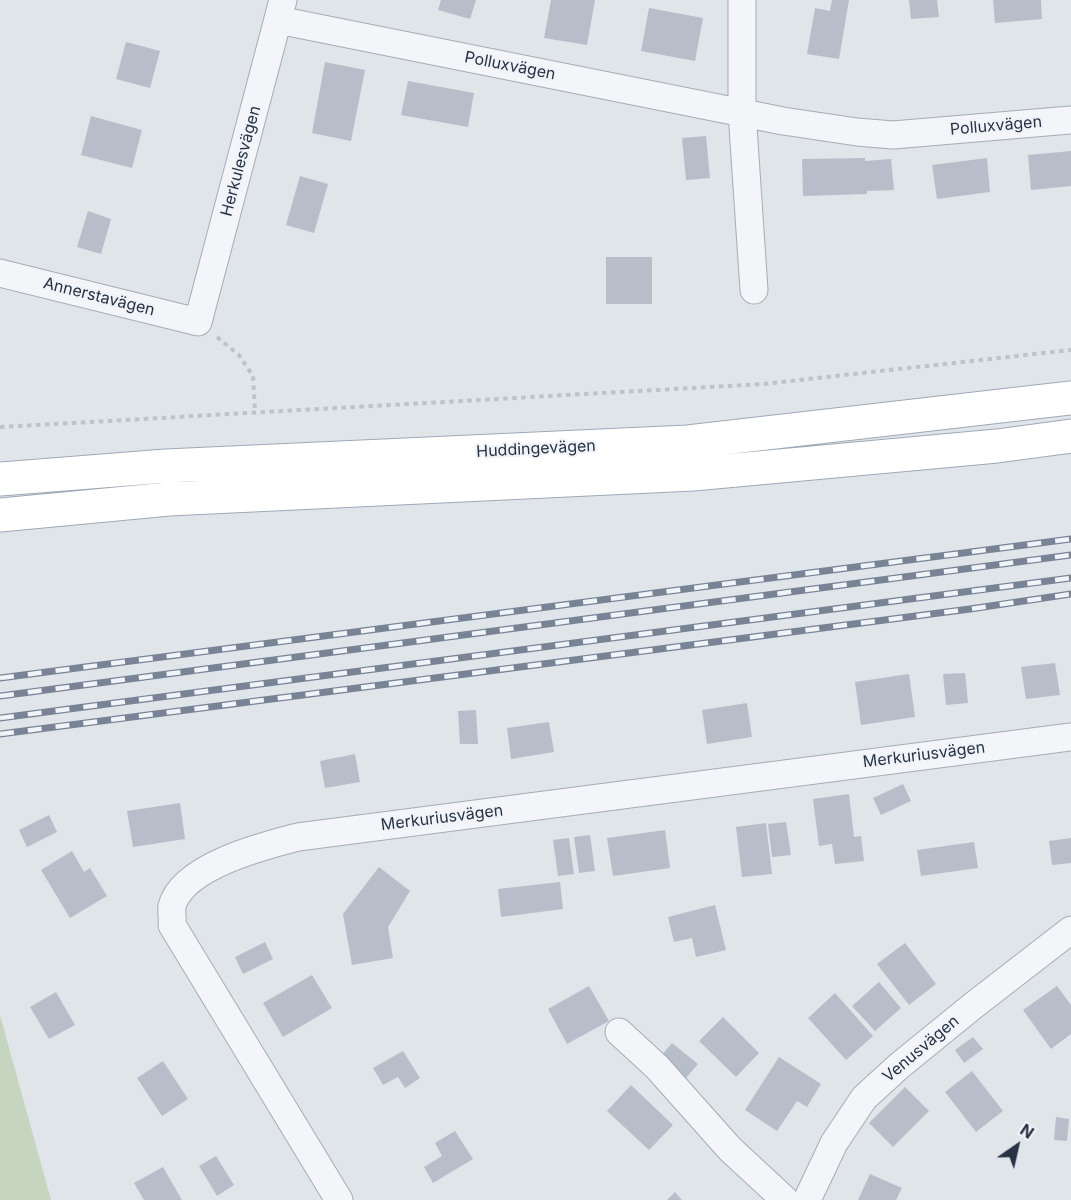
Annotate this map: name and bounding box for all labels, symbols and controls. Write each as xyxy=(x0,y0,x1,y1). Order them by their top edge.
street label: Polluxvägen xyxy=(463,48,557,84)
street label: Herkulesvägen xyxy=(217,104,265,218)
street label: Polluxvägen xyxy=(949,112,1043,140)
street label: Annerstavägen xyxy=(41,274,157,320)
street label: Huddingevägen xyxy=(476,436,596,462)
street label: Merkuriusvägen xyxy=(862,738,986,772)
street label: Merkuriusvägen xyxy=(380,801,504,835)
street label: Venusvägen xyxy=(879,1012,963,1086)
north arrow xyxy=(987,1116,1047,1176)
text: N xyxy=(1016,1119,1038,1143)

